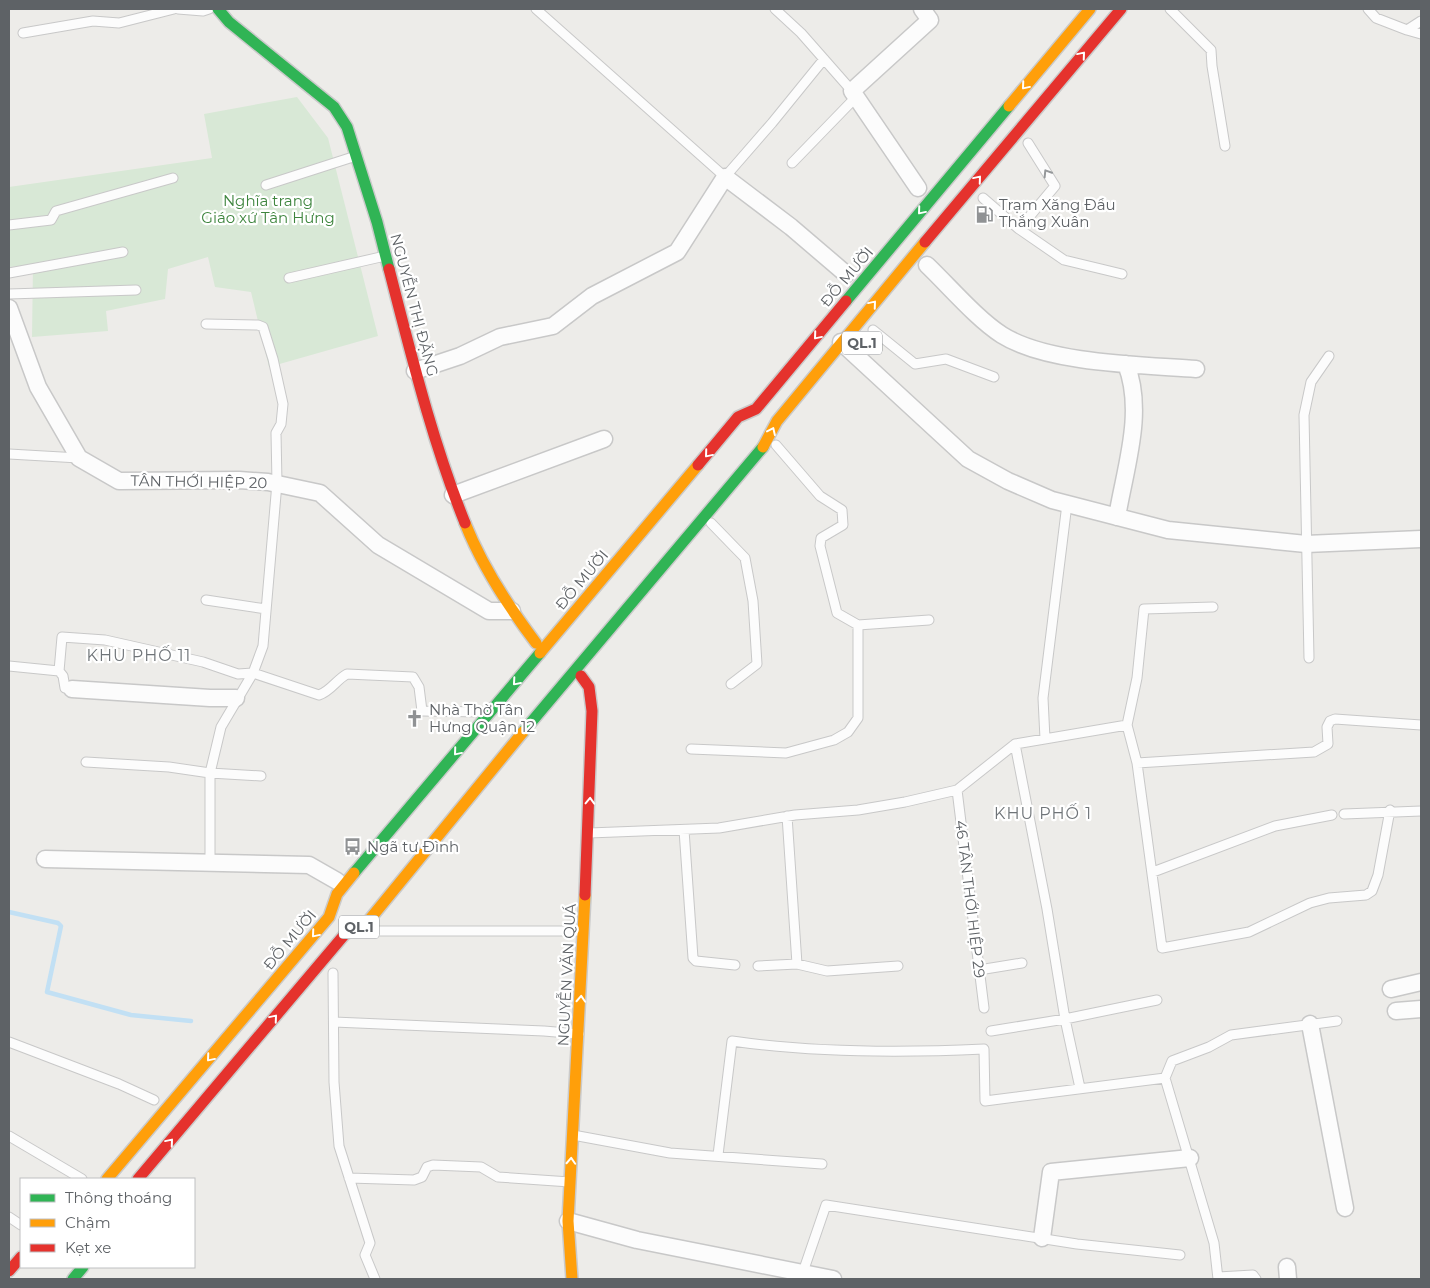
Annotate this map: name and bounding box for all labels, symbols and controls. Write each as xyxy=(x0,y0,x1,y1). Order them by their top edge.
one-way arrow xyxy=(1076,52,1085,61)
one-way arrow xyxy=(1022,81,1031,90)
one-way arrow xyxy=(1044,170,1053,179)
one-way arrow xyxy=(972,176,981,185)
park label: Nghĩa trang Giáo xứ Tân Hưng xyxy=(201,191,335,227)
place label: Trạm Xăng Đầu Thắng Xuân xyxy=(999,195,1116,231)
fuel station icon: Trạm Xăng Đầu Thắng Xuân xyxy=(975,204,995,224)
one-way arrow xyxy=(918,206,927,215)
street label: NGUYỄN THỊ ĐẶNG xyxy=(386,231,443,378)
street label: ĐỖ MƯỜI xyxy=(816,243,877,311)
one-way arrow xyxy=(867,301,876,310)
one-way arrow xyxy=(814,330,823,339)
road number: QL.1 xyxy=(842,332,882,354)
one-way arrow xyxy=(766,427,777,436)
one-way arrow xyxy=(705,448,713,457)
street label: TÂN THỚI HIỆP 20 xyxy=(131,471,268,492)
street label: ĐỖ MƯỜI xyxy=(551,546,612,614)
district label: KHU PHỐ 11 xyxy=(87,645,191,665)
one-way arrow xyxy=(513,677,522,686)
place label: Nhà Thờ Tân Hưng Quận 12 xyxy=(429,700,535,736)
church icon: Nhà Thờ Tân Hưng Quận 12 xyxy=(405,709,425,729)
one-way arrow xyxy=(454,746,463,755)
one-way arrow xyxy=(584,797,595,805)
district label: KHU PHỐ 1 xyxy=(994,803,1092,823)
street label: 46 TÂN THỚI HIỆP 29 xyxy=(951,819,990,979)
bus stop icon: Ngã tư Đình xyxy=(343,837,363,857)
place label: Ngã tư Đình xyxy=(367,837,459,856)
street label: NGUYỄN VĂN QUÁ xyxy=(553,903,580,1047)
street label: ĐỖ MƯỜI xyxy=(259,906,320,974)
road number: QL.1 xyxy=(339,916,379,939)
one-way arrow xyxy=(312,928,321,937)
one-way arrow xyxy=(575,994,586,1002)
one-way arrow xyxy=(269,1014,278,1023)
one-way arrow xyxy=(206,1052,215,1061)
one-way arrow xyxy=(164,1139,172,1148)
one-way arrow xyxy=(566,1156,577,1164)
legend xyxy=(20,1178,195,1268)
text: Thông thoáng xyxy=(65,1188,172,1207)
text: Chậm xyxy=(65,1213,111,1232)
text: Kẹt xe xyxy=(65,1238,111,1257)

